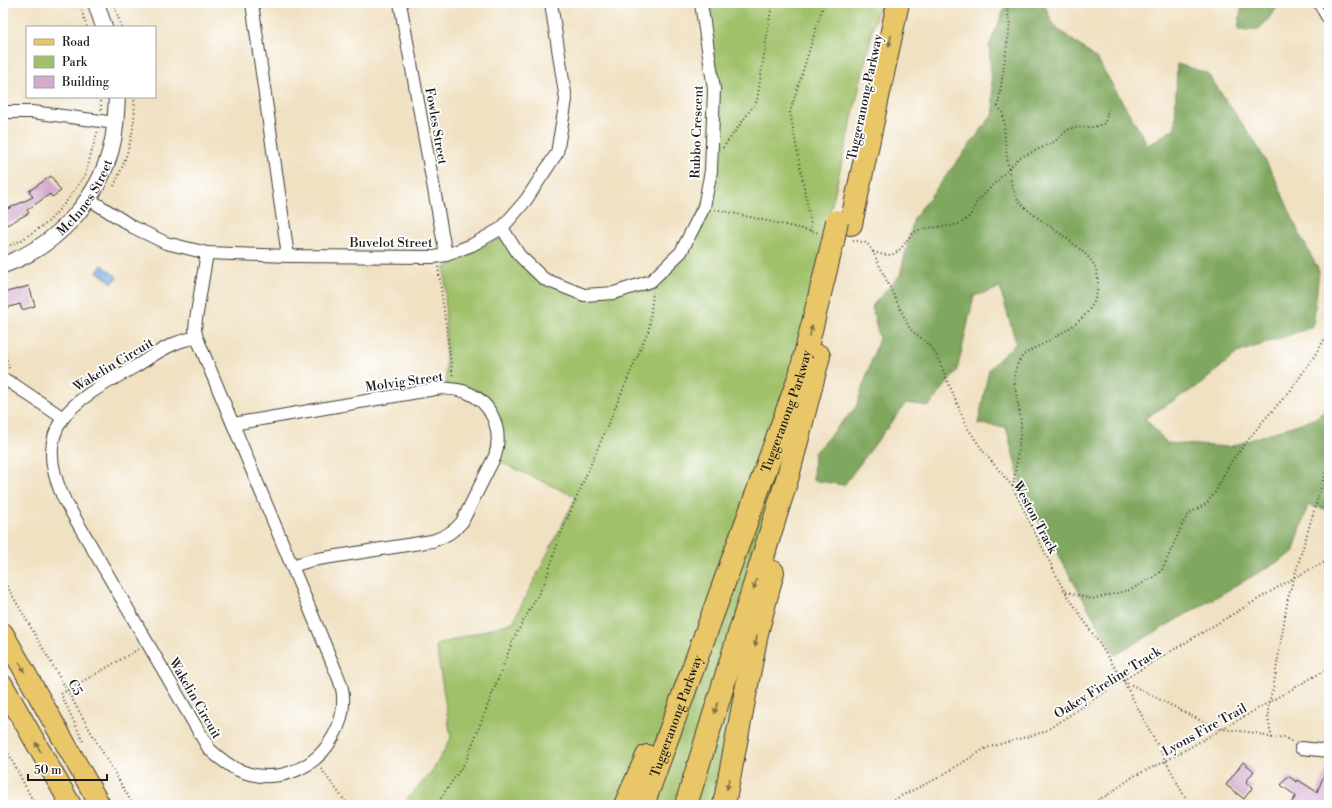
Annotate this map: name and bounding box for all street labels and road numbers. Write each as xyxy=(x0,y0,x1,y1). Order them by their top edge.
street label: Tuggeranong Parkway xyxy=(844,32,886,162)
street label: Rubbo Crescent xyxy=(687,85,707,179)
street label: Fowles Street xyxy=(421,87,451,166)
street label: McInnes Street xyxy=(54,157,116,239)
street label: Buvelot Street xyxy=(348,235,433,251)
street label: Wakelin Circuit xyxy=(70,334,157,396)
street label: Tuggeranong Parkway xyxy=(758,348,815,475)
street label: Molvig Street xyxy=(364,369,444,395)
street label: Weston Track xyxy=(1009,478,1061,557)
street label: Oakey Fireline Track xyxy=(1051,643,1165,722)
street label: Tuggeranong Parkway xyxy=(647,652,706,779)
street label: Wakelin Circuit xyxy=(165,654,225,742)
street label: C5 xyxy=(64,677,86,698)
street label: Lyons Fire Trail xyxy=(1159,700,1250,760)

